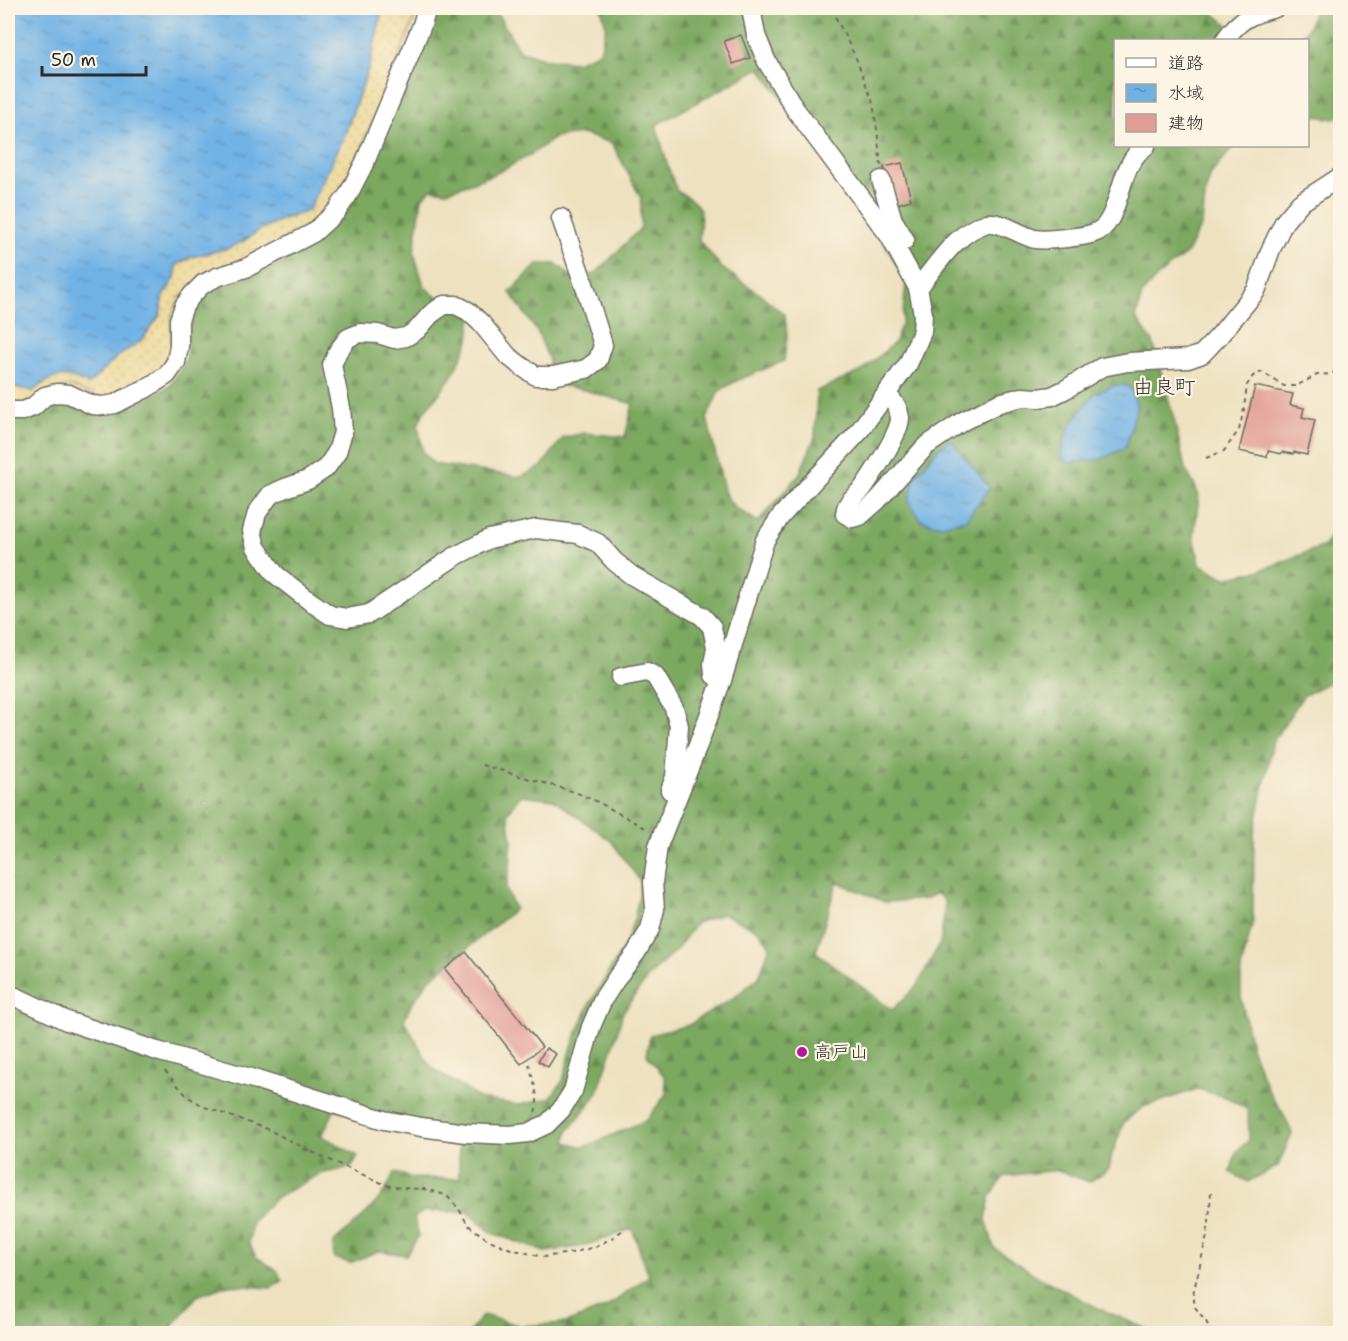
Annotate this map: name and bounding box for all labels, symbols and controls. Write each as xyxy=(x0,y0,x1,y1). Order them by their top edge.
scale bar xyxy=(42,39,146,77)
legend xyxy=(1114,39,1309,147)
text: 50 m xyxy=(51,48,96,72)
text: 道路 xyxy=(1168,51,1204,75)
text: 水域 xyxy=(1168,81,1204,105)
text: 建物 xyxy=(1168,111,1204,135)
district label: 由良町 xyxy=(1133,373,1196,401)
place label: 高戸山 xyxy=(814,1040,868,1064)
marker: 高戸山 xyxy=(795,1045,809,1059)

